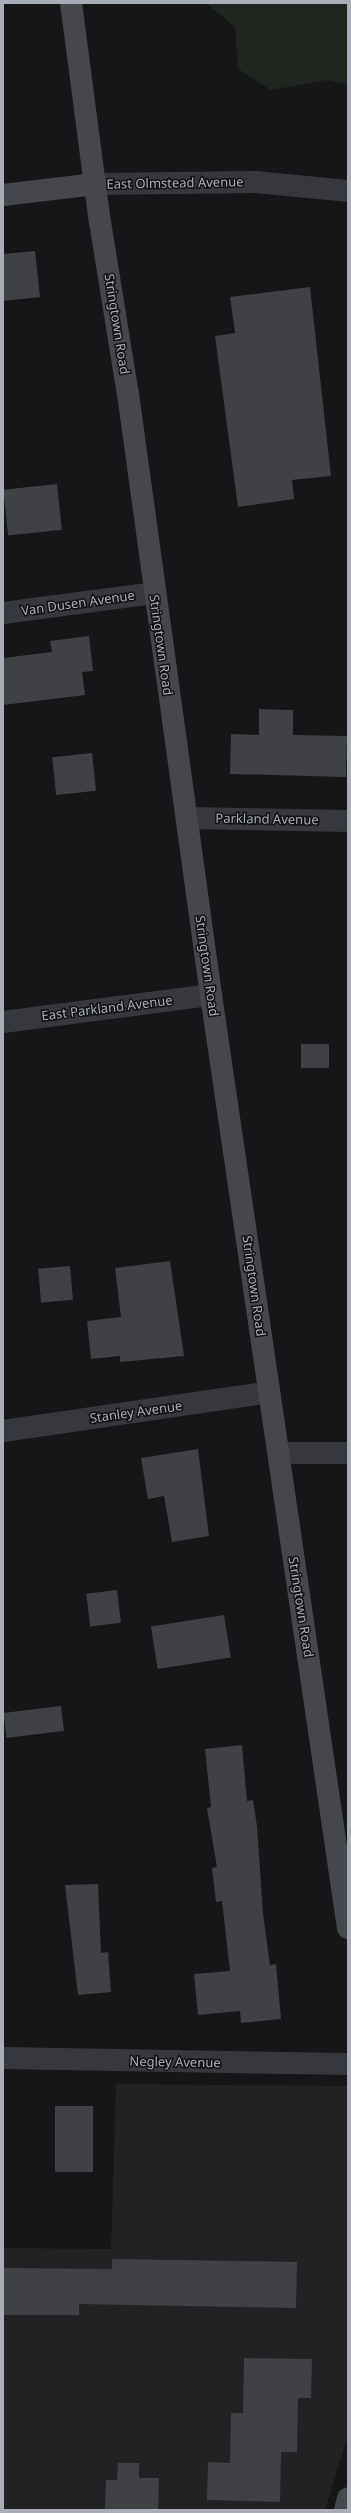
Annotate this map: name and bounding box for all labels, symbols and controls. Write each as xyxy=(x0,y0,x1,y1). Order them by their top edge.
street label: East Olmstead Avenue xyxy=(106,174,244,192)
street label: Stringtown Road xyxy=(101,273,133,375)
street label: Van Dusen Avenue xyxy=(20,587,136,619)
street label: Stringtown Road xyxy=(146,594,176,696)
street label: Parkland Avenue xyxy=(215,810,319,828)
street label: Stringtown Road xyxy=(192,915,222,1017)
street label: East Parkland Avenue xyxy=(41,992,173,1024)
street label: Stringtown Road xyxy=(239,1235,269,1337)
street label: Stanley Avenue xyxy=(89,1398,183,1426)
street label: Stringtown Road xyxy=(285,1556,317,1658)
street label: Negley Avenue xyxy=(129,2053,221,2071)

